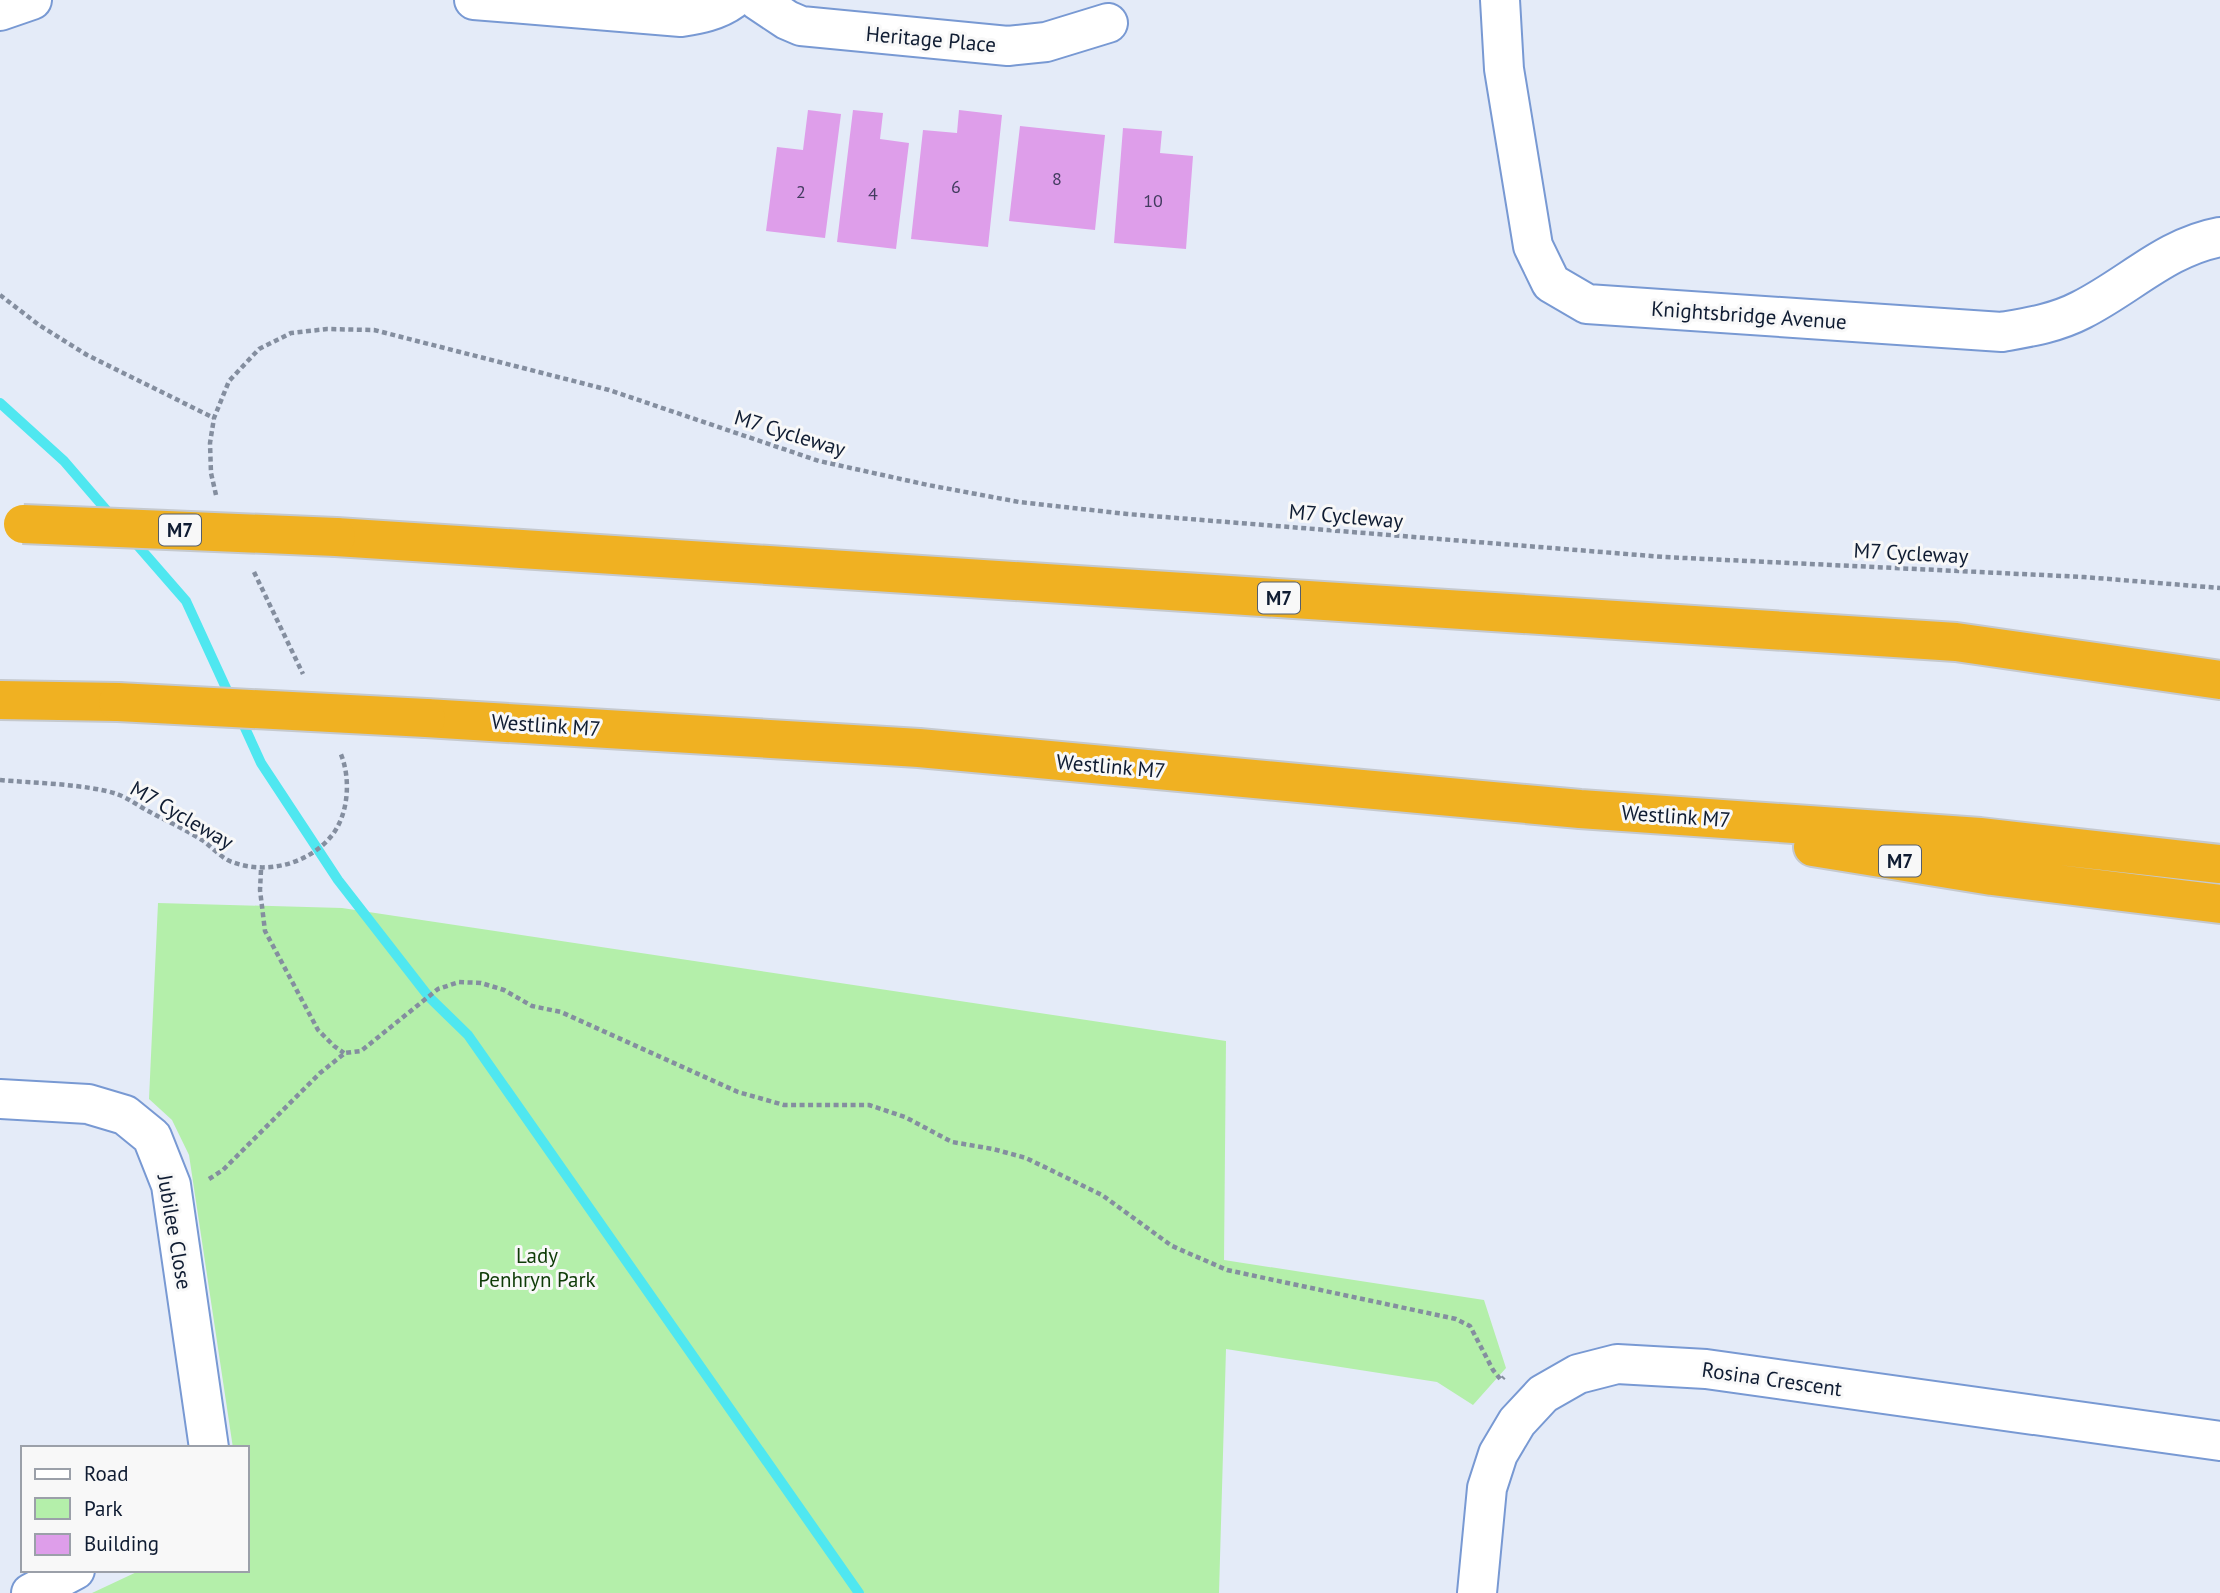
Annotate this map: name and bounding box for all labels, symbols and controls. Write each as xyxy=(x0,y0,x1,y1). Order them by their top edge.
street label: Heritage Place xyxy=(865,20,997,58)
house number: 8 xyxy=(1052,167,1062,190)
house number: 6 xyxy=(951,175,961,198)
house number: 2 xyxy=(796,180,806,203)
house number: 4 xyxy=(868,182,878,205)
house number: 10 xyxy=(1143,189,1163,212)
street label: Knightsbridge Avenue xyxy=(1650,295,1848,335)
street label: M7 Cycleway xyxy=(731,403,849,463)
street label: M7 Cycleway xyxy=(1288,498,1405,534)
road number: M7 xyxy=(159,514,201,545)
street label: M7 Cycleway xyxy=(1853,537,1969,569)
road number: M7 xyxy=(1258,582,1300,614)
street label: Westlink M7 xyxy=(490,708,602,742)
street label: Westlink M7 xyxy=(1055,748,1167,784)
street label: M7 Cycleway xyxy=(126,775,239,856)
street label: Westlink M7 xyxy=(1620,799,1732,833)
road number: M7 xyxy=(1879,846,1921,876)
street label: Jubilee Close xyxy=(151,1171,198,1292)
park label: Lady Penhryn Park xyxy=(478,1242,596,1293)
street label: Rosina Crescent xyxy=(1700,1356,1844,1402)
legend xyxy=(21,1446,248,1572)
text: Road xyxy=(84,1460,128,1487)
text: Park xyxy=(84,1495,123,1522)
text: Building xyxy=(84,1530,159,1557)

